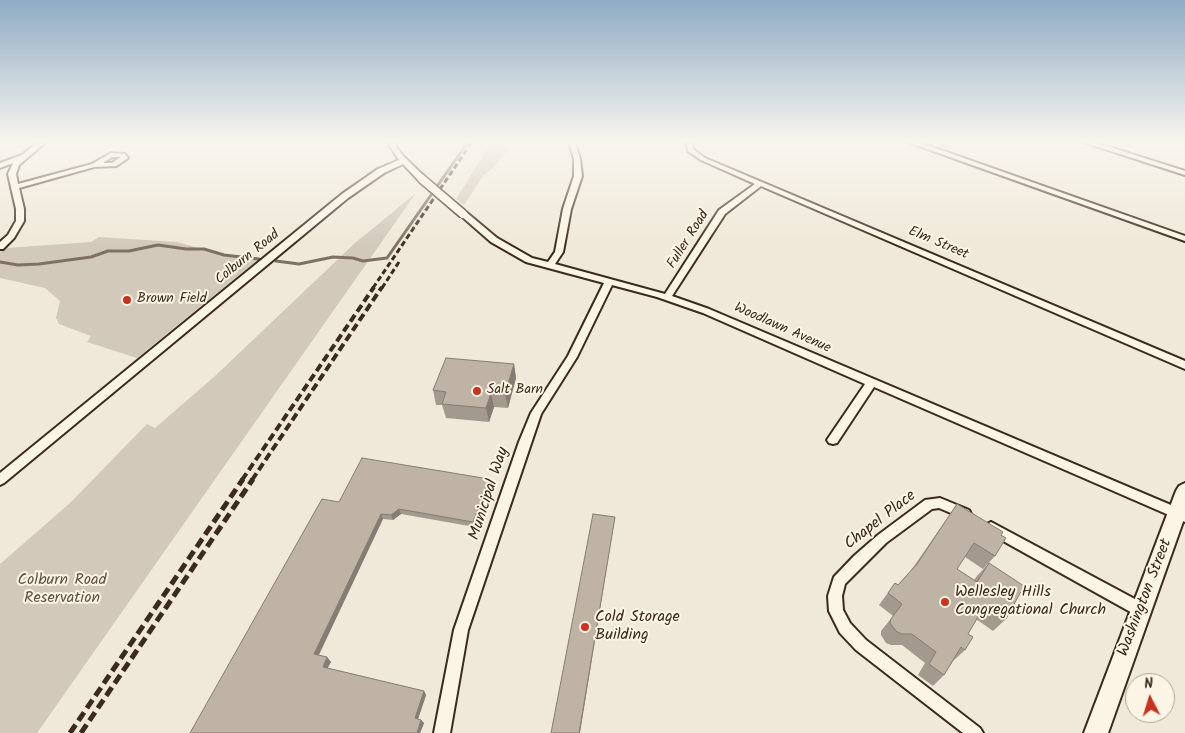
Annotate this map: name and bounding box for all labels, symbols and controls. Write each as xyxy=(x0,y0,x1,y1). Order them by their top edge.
street label: Fuller Road xyxy=(665,208,713,272)
street label: Elm Street xyxy=(905,224,971,264)
street label: Colburn Road xyxy=(212,227,284,289)
place label: Brown Field xyxy=(137,292,207,308)
marker: Brown Field xyxy=(121,294,133,306)
street label: Woodlawn Avenue xyxy=(731,300,833,358)
place label: Salt Barn xyxy=(487,383,543,399)
marker: Salt Barn xyxy=(471,385,483,397)
street label: Municipal Way xyxy=(466,445,514,543)
street label: Chapel Place xyxy=(841,487,921,555)
street label: Washington Street xyxy=(1115,537,1177,659)
park label: Colburn Road Reservation xyxy=(17,571,107,609)
place label: Wellesley Hills Congregational Church xyxy=(955,583,1106,621)
marker: Wellesley Hills Congregational Church xyxy=(939,596,951,608)
place label: Cold Storage Building xyxy=(595,608,680,646)
marker: Cold Storage Building xyxy=(579,621,591,633)
north arrow xyxy=(1125,673,1175,723)
text: N xyxy=(1143,673,1154,695)

